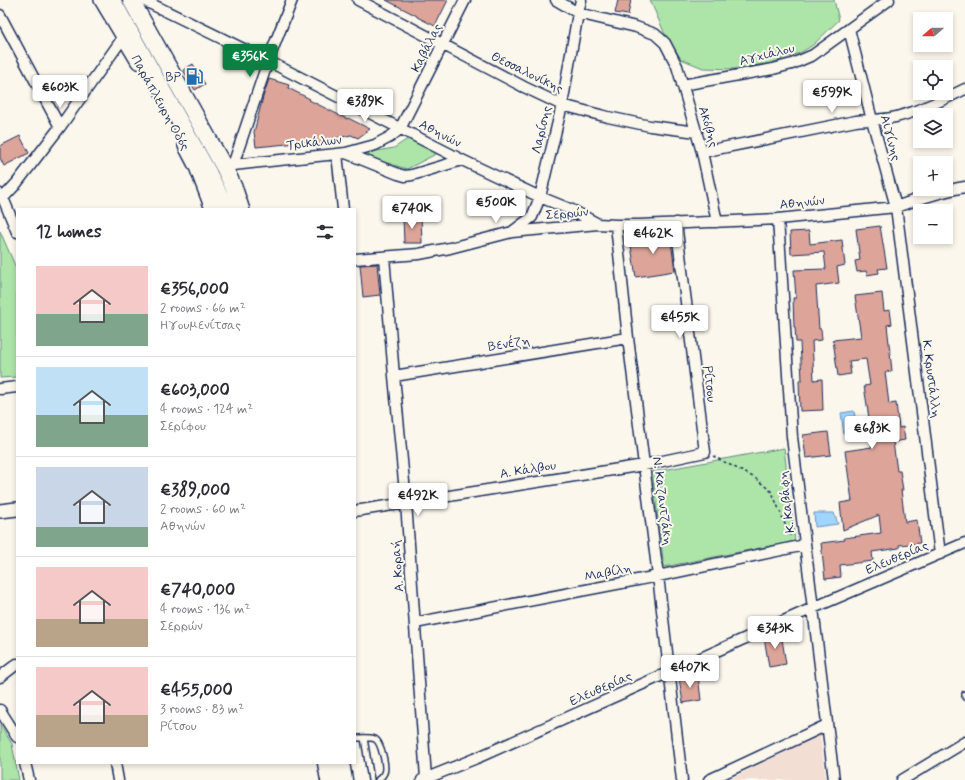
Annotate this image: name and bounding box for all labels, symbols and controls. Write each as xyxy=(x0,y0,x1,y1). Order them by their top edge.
north arrow xyxy=(913,12,953,52)
map controls xyxy=(913,12,953,244)
street label: Καβάλας xyxy=(407,20,447,75)
street label: Αγχιάλου xyxy=(738,40,797,70)
pin: €356K xyxy=(222,44,278,78)
text: €356K xyxy=(232,48,268,65)
street label: Θεσσαλονίκης xyxy=(488,48,566,98)
street label: Παράπλευρη Οδός xyxy=(127,52,193,154)
button: locate xyxy=(913,60,953,100)
fuel station icon: BP xyxy=(184,67,204,87)
place label: BP xyxy=(165,69,182,86)
pin: €603K xyxy=(32,75,88,109)
text: €603K xyxy=(41,79,79,96)
pin: €599K xyxy=(804,80,860,114)
text: €599K xyxy=(812,84,852,101)
pin: €389K xyxy=(337,89,393,123)
text: €389K xyxy=(346,93,384,110)
street label: Λαρίσης xyxy=(528,104,556,156)
street label: Ακόβης xyxy=(694,104,722,150)
button: layers xyxy=(913,108,953,148)
street label: Αιγίνης xyxy=(876,113,904,163)
street label: Αθηνών xyxy=(416,116,464,152)
street label: Τρικάλων xyxy=(285,132,343,154)
button: + xyxy=(913,156,953,196)
pin: €500K xyxy=(468,190,524,224)
street label: Αθηνών xyxy=(779,192,826,214)
text: €500K xyxy=(476,194,516,211)
pin: €740K xyxy=(384,196,440,230)
text: €740K xyxy=(391,200,433,217)
street label: Σερρών xyxy=(545,204,589,224)
button: − xyxy=(913,204,953,244)
text: 12 homes xyxy=(36,221,102,243)
icon: filters xyxy=(314,221,336,243)
pin: €462K xyxy=(625,221,681,255)
text: €462K xyxy=(633,225,673,242)
text: €356,000 xyxy=(160,278,229,300)
icon: home xyxy=(68,282,116,330)
text: 2 rooms · 66 m² xyxy=(160,300,245,317)
pin: €455K xyxy=(652,305,708,339)
text: €455K xyxy=(660,309,700,326)
text: Ηγουμενίτσας xyxy=(160,317,241,334)
street label: Βενέζη xyxy=(487,332,531,356)
street label: Κ. Κρυστάλλη xyxy=(918,339,944,419)
street label: Ρίτσου xyxy=(698,365,720,403)
text: €603,000 xyxy=(160,379,230,401)
icon: home xyxy=(68,383,116,431)
text: 4 rooms · 124 m² xyxy=(160,401,253,418)
pin: €683K xyxy=(844,416,900,450)
text: Σερίφου xyxy=(160,418,206,435)
text: €683K xyxy=(854,420,890,437)
street label: Ν. Καζαντζάκη xyxy=(648,456,676,546)
street label: A. Κάλβου xyxy=(499,457,558,483)
street label: Κ. Καβάφη xyxy=(775,470,799,534)
text: €389,000 xyxy=(160,479,230,501)
icon: home xyxy=(68,483,116,531)
pin: €492K xyxy=(390,483,446,517)
text: €492K xyxy=(398,487,438,504)
text: 2 rooms · 60 m² xyxy=(160,501,246,518)
text: Αθηνών xyxy=(160,518,205,535)
street label: Ελευθερίας xyxy=(863,537,931,579)
street label: Α. Κοραή xyxy=(388,539,408,593)
street label: Μαβίλη xyxy=(583,560,633,586)
text: €740,000 xyxy=(160,579,235,601)
icon: home xyxy=(68,583,116,631)
text: 4 rooms · 136 m² xyxy=(160,601,250,618)
pin: €343K xyxy=(747,616,803,650)
text: Σερρών xyxy=(160,618,203,635)
text: €343K xyxy=(757,620,793,637)
pin: €407K xyxy=(662,655,718,689)
text: €407K xyxy=(670,659,710,676)
street label: Ελευθερίας xyxy=(567,668,635,710)
text: €455,000 xyxy=(160,679,233,701)
icon: home xyxy=(68,683,116,731)
text: 3 rooms · 83 m² xyxy=(160,701,244,718)
text: Ρίτσου xyxy=(160,718,197,735)

